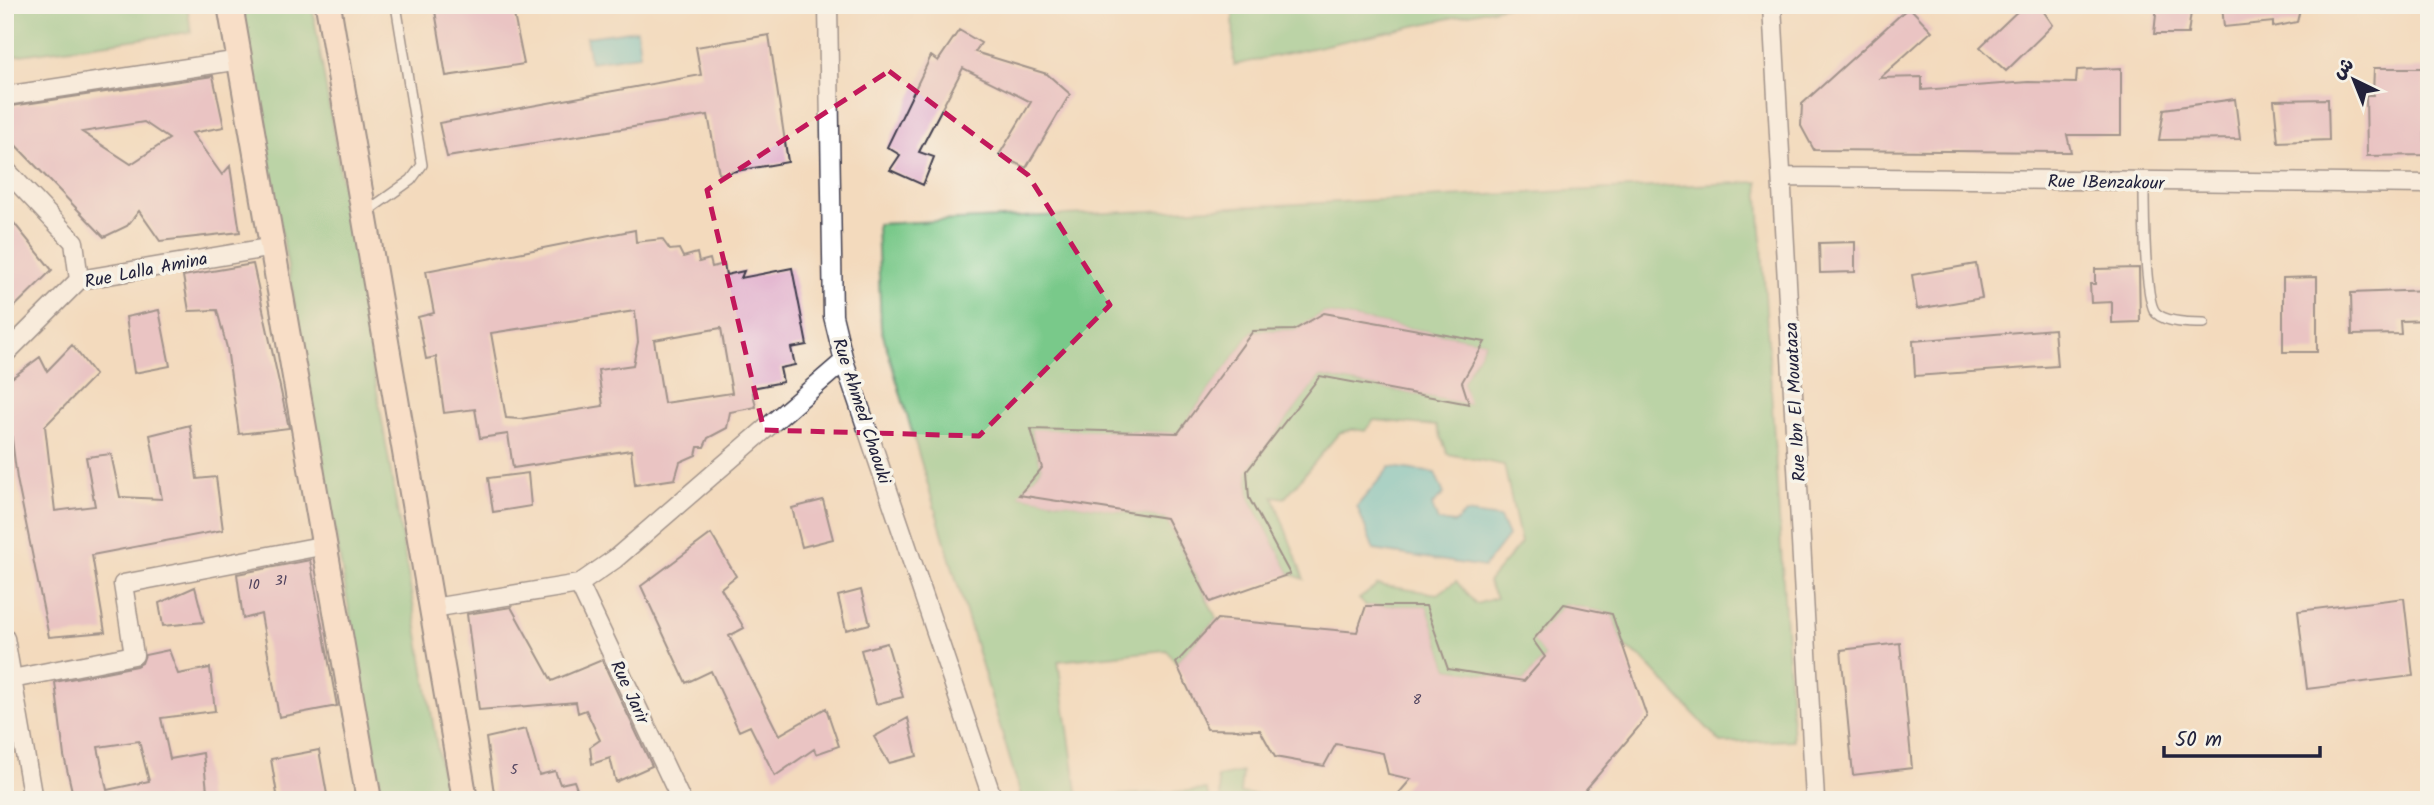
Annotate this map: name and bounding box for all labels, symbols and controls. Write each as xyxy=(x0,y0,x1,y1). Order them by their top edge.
north arrow xyxy=(2318,46,2388,116)
text: ش xyxy=(2326,51,2362,87)
street label: Rue IBenzakour xyxy=(2047,168,2166,199)
street label: Rue Lalla Amina xyxy=(82,245,210,298)
street label: Rue Ibn El Mouataza xyxy=(1778,321,1815,482)
street label: Rue Ahmed Chaouki xyxy=(823,335,898,489)
house number: 31 xyxy=(275,570,287,592)
house number: 10 xyxy=(248,574,260,596)
street label: Rue Jarir xyxy=(601,656,656,730)
house number: 8 xyxy=(1413,689,1422,711)
scale bar xyxy=(2164,714,2320,758)
text: 50 m xyxy=(2175,724,2222,757)
house number: 5 xyxy=(510,759,519,781)

